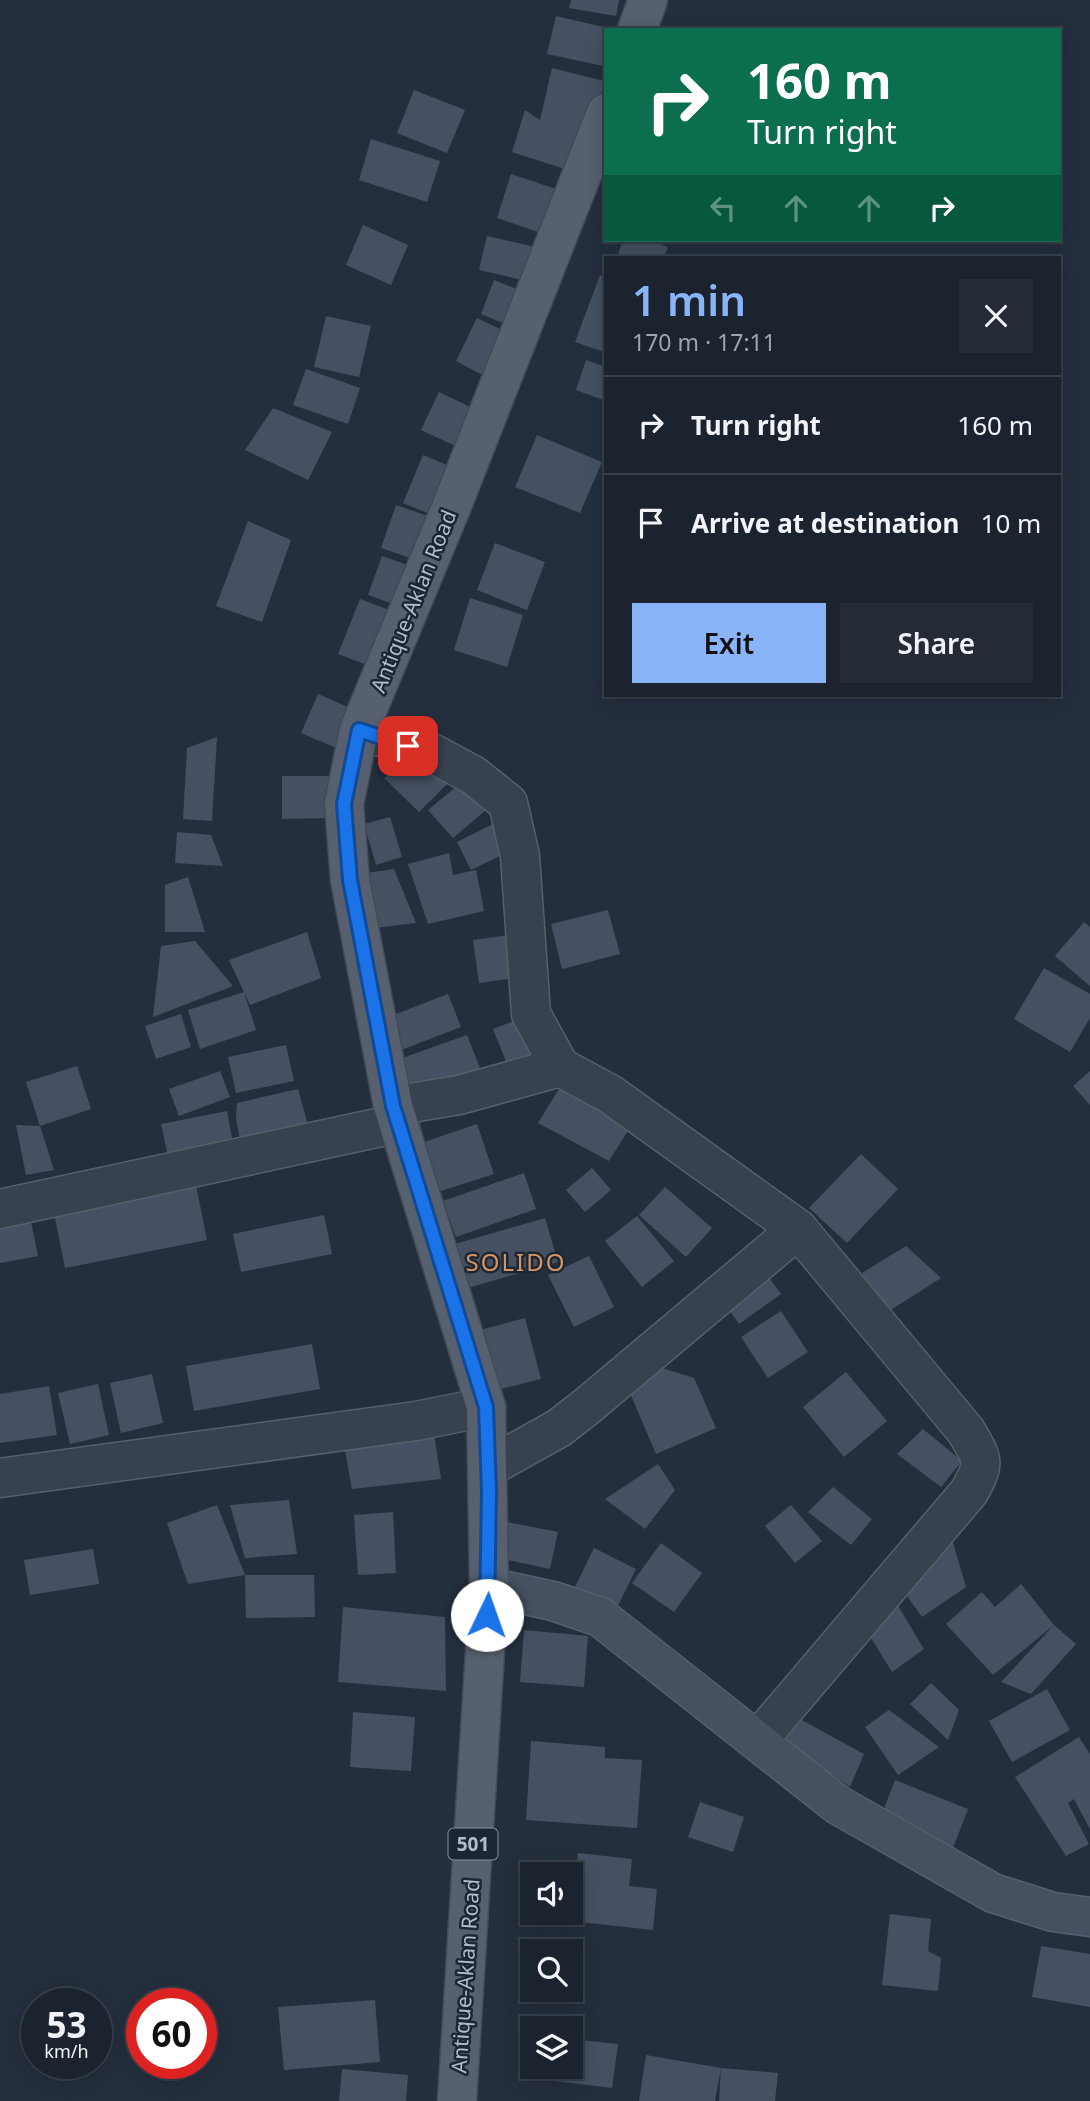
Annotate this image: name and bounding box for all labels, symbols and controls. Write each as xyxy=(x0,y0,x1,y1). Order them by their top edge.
text: 160 m xyxy=(747,47,892,113)
icon: right xyxy=(632,56,723,147)
text: Turn right xyxy=(747,110,897,153)
icon: left xyxy=(704,189,742,227)
icon: ahead xyxy=(777,189,815,227)
icon: ahead xyxy=(850,189,888,227)
icon: right xyxy=(923,189,961,227)
text: 1 min xyxy=(632,271,746,328)
button: close xyxy=(959,279,1033,353)
text: 170 m · 17:11 xyxy=(632,326,776,358)
icon: right xyxy=(632,406,670,444)
text: Turn right xyxy=(691,407,821,443)
text: 160 m xyxy=(957,407,1033,443)
icon: arrive xyxy=(632,504,670,542)
text: Arrive at destination xyxy=(691,505,960,541)
text: 10 m xyxy=(981,505,1041,541)
street label: Antique-Aklan Road xyxy=(364,506,462,696)
button: Exit xyxy=(632,603,826,683)
button: Share xyxy=(840,603,1033,683)
pin xyxy=(378,716,438,776)
icon: arrive xyxy=(389,727,427,765)
district label: SOLIDO xyxy=(466,1245,566,1278)
position arrow xyxy=(450,1578,524,1652)
road number: 501 xyxy=(448,1828,498,1860)
map controls xyxy=(520,1862,583,2079)
button: sound xyxy=(520,1862,583,1925)
street label: Antique-Aklan Road xyxy=(444,1878,486,2074)
button: search xyxy=(520,1939,583,2002)
speed limit sign: 60 xyxy=(126,1988,217,2079)
text: 53 xyxy=(46,2001,87,2048)
button: layers xyxy=(520,2016,583,2079)
text: km/h xyxy=(44,2039,89,2063)

